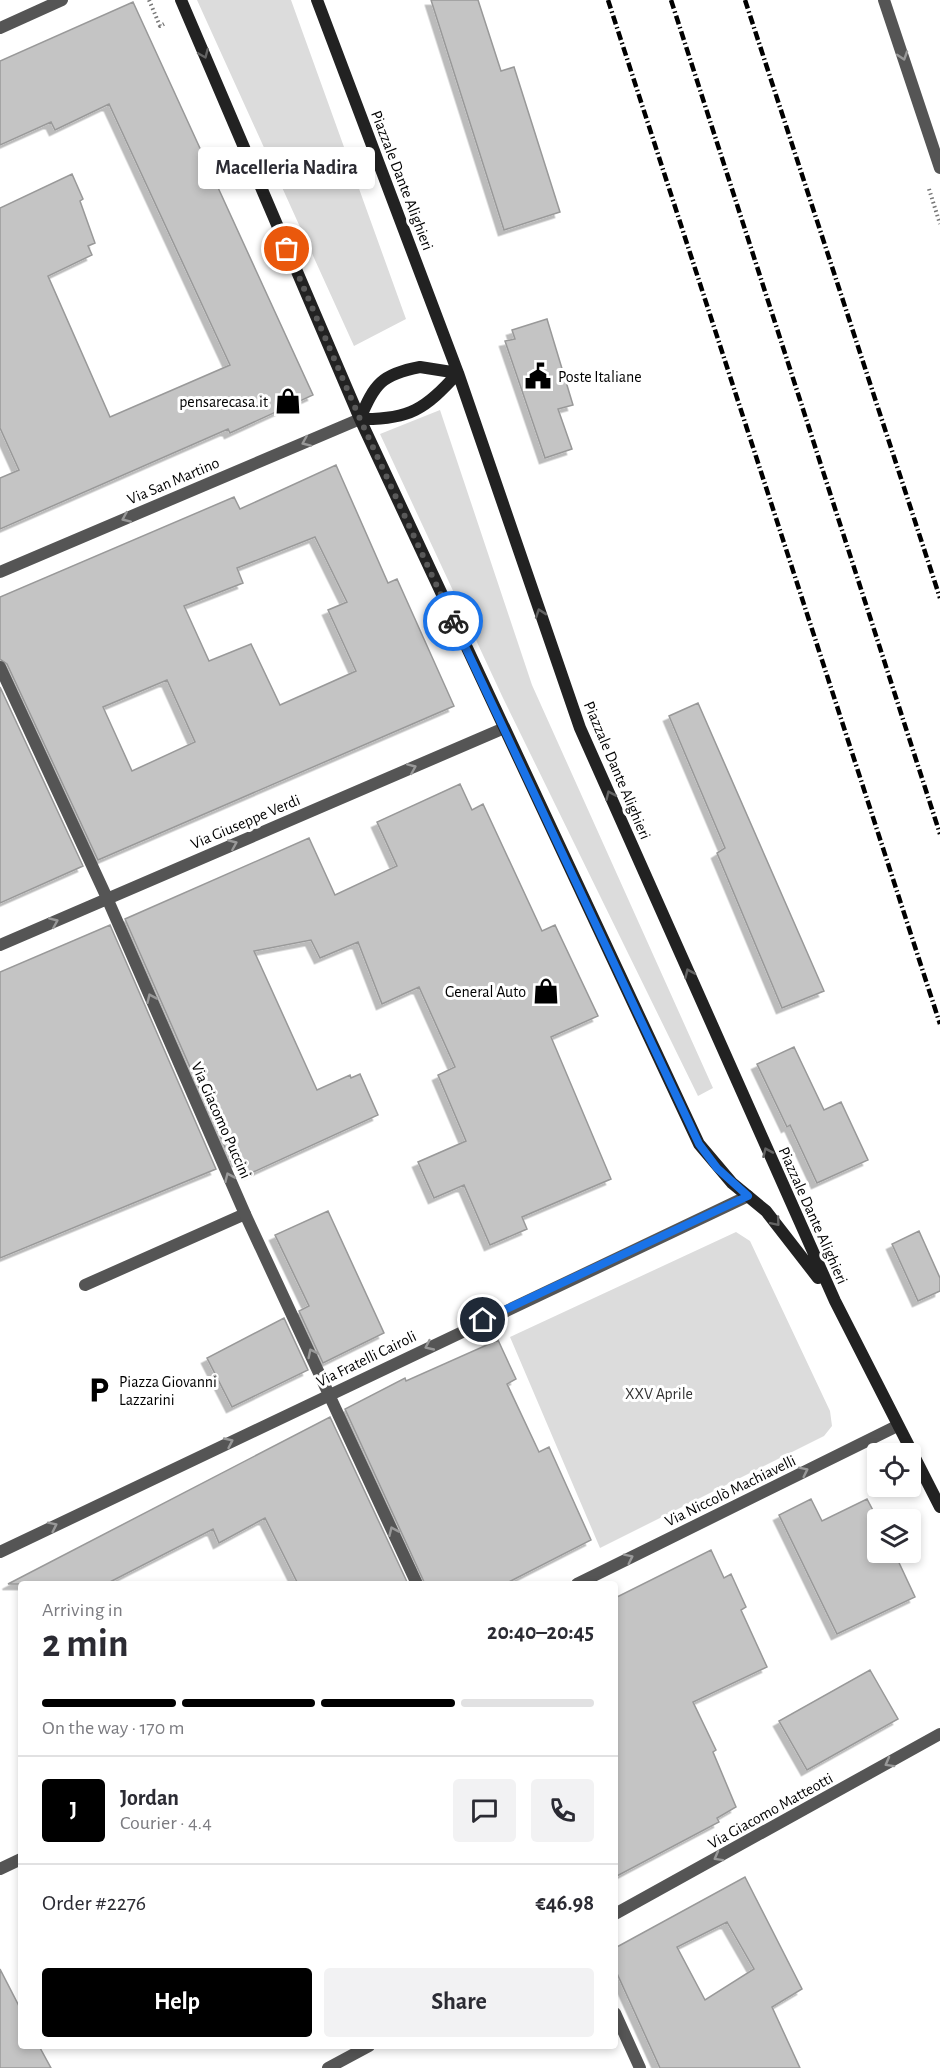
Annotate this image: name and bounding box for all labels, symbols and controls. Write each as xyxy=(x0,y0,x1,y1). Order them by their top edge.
one-way arrow xyxy=(197,48,209,59)
one-way arrow xyxy=(895,50,908,60)
street label: Piazzale Dante Alighieri xyxy=(368,108,436,252)
callout: Macelleria Nadira xyxy=(198,147,376,189)
text: Macelleria Nadira xyxy=(215,158,358,178)
pin xyxy=(261,223,312,274)
icon: bag xyxy=(270,232,303,265)
public building icon: Poste Italiane xyxy=(523,361,553,391)
place label: Poste Italiane xyxy=(558,369,642,385)
shop icon: pensarecasa.it xyxy=(273,386,303,416)
place label: pensarecasa.it xyxy=(179,394,268,410)
one-way arrow xyxy=(301,435,312,447)
street label: Via San Martino xyxy=(125,454,222,507)
one-way arrow xyxy=(122,511,133,523)
courier xyxy=(423,591,483,651)
icon: bike xyxy=(437,605,470,638)
one-way arrow xyxy=(535,608,548,619)
street label: Piazzale Dante Alighieri xyxy=(581,699,653,842)
one-way arrow xyxy=(406,763,417,775)
one-way arrow xyxy=(605,790,617,801)
street label: Via Giuseppe Verdi xyxy=(188,792,302,852)
one-way arrow xyxy=(226,840,237,852)
one-way arrow xyxy=(47,917,58,929)
one-way arrow xyxy=(684,969,696,980)
shop icon: General Auto xyxy=(531,976,561,1006)
place label: General Auto xyxy=(445,984,526,1000)
one-way arrow xyxy=(146,994,158,1005)
street label: Via Giacomo Puccini xyxy=(188,1060,254,1181)
street label: Piazzale Dante Alighieri xyxy=(776,1144,851,1286)
one-way arrow xyxy=(762,1147,774,1158)
one-way arrow xyxy=(224,1172,236,1183)
one-way arrow xyxy=(769,1215,780,1226)
pin xyxy=(457,1294,508,1345)
icon: home xyxy=(466,1303,499,1336)
street label: Via Fratelli Cairoli xyxy=(314,1328,419,1390)
one-way arrow xyxy=(425,1338,436,1350)
one-way arrow xyxy=(307,1349,319,1360)
place label: Piazza Giovanni Lazzarini xyxy=(119,1374,217,1408)
parking icon: Piazza Giovanni Lazzarini xyxy=(84,1375,114,1405)
park label: XXV Aprile xyxy=(625,1386,693,1402)
one-way arrow xyxy=(222,1437,233,1449)
map controls xyxy=(867,1443,921,1563)
button: locate xyxy=(867,1443,921,1497)
street label: Via Niccolò Machiavelli xyxy=(662,1452,798,1530)
one-way arrow xyxy=(798,1467,809,1479)
button: layers xyxy=(867,1509,921,1563)
one-way arrow xyxy=(46,1522,57,1534)
one-way arrow xyxy=(388,1526,400,1537)
one-way arrow xyxy=(623,1554,634,1565)
text: Arriving in xyxy=(42,1600,123,1620)
text: 20:40–20:45 xyxy=(487,1621,594,1643)
text: 2 min xyxy=(42,1625,129,1664)
text: On the way · 170 m xyxy=(42,1718,185,1738)
one-way arrow xyxy=(885,1756,895,1767)
street label: Via Giacomo Matteotti xyxy=(705,1770,836,1852)
button: chat xyxy=(453,1779,516,1842)
button: phone xyxy=(531,1779,594,1842)
text: Jordan xyxy=(120,1787,179,1809)
text: J xyxy=(70,1799,77,1821)
text: Courier · 4.4 xyxy=(120,1813,212,1833)
one-way arrow xyxy=(714,1850,724,1861)
text: Order #2276 xyxy=(42,1892,146,1914)
text: €46.98 xyxy=(536,1892,594,1914)
button: Help xyxy=(42,1968,312,2037)
button: Share xyxy=(324,1968,594,2037)

